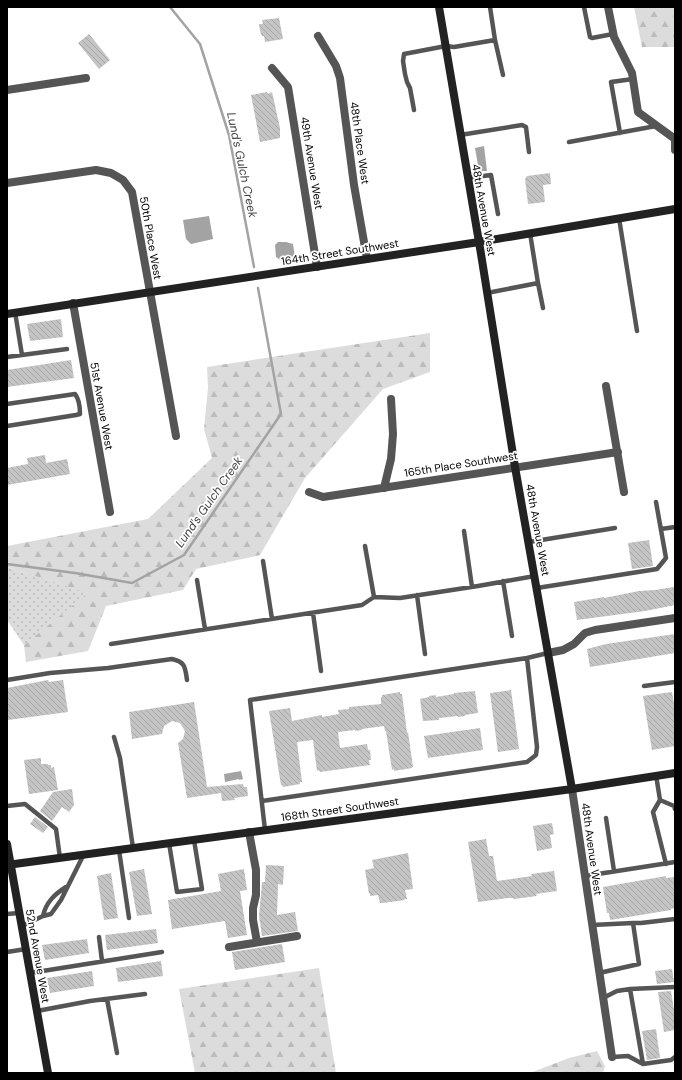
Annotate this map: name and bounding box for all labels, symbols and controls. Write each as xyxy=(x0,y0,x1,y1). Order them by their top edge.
street label: 48th Place West xyxy=(347,101,373,185)
water label: Lund's Gulch Creek xyxy=(223,111,261,220)
street label: 49th Avenue West xyxy=(298,116,326,210)
street label: 48th Avenue West xyxy=(469,163,499,257)
street label: 50th Place West xyxy=(137,195,165,281)
street label: 164th Street Southwest xyxy=(280,236,400,268)
street label: 51st Avenue West xyxy=(87,361,117,451)
street label: 165th Place Southwest xyxy=(403,448,519,480)
water label: Lund's Gulch Creek xyxy=(172,453,247,551)
street label: 48th Avenue West xyxy=(523,483,553,577)
street label: 168th Street Southwest xyxy=(280,794,400,824)
street label: 48th Avenue West xyxy=(579,802,605,896)
street label: 52nd Avenue West xyxy=(23,908,53,1004)

